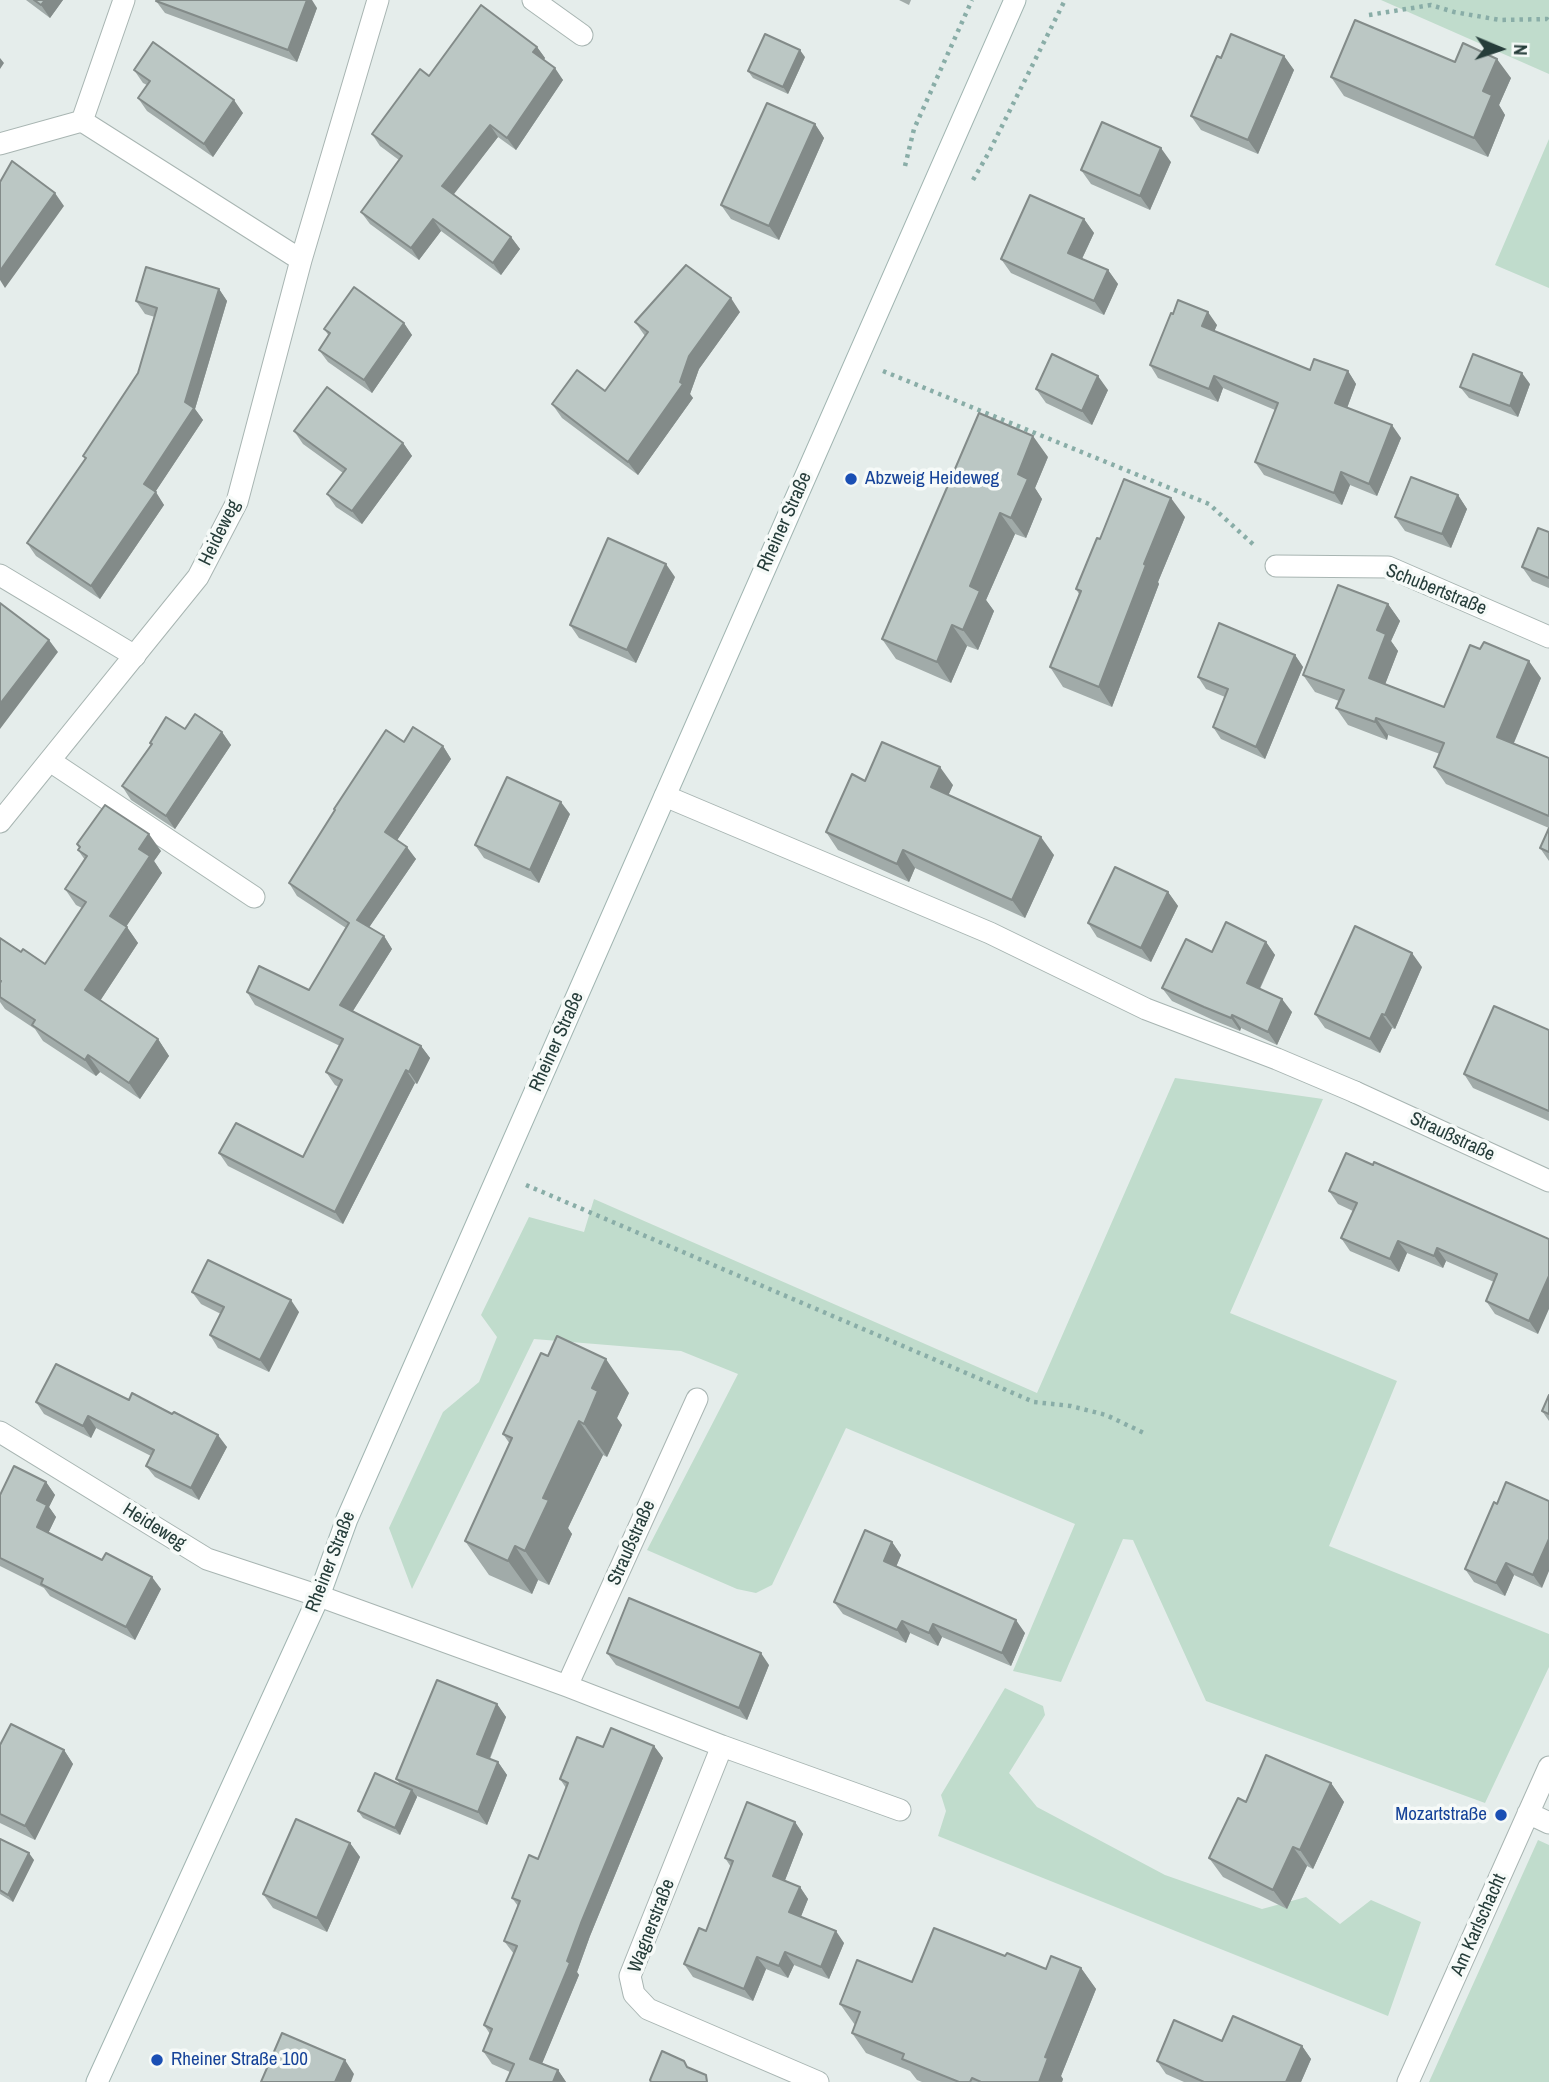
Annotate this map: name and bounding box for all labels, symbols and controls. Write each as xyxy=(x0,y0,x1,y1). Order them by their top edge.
north arrow xyxy=(1465,14,1535,84)
text: N xyxy=(1508,44,1534,56)
place label: Abzweig Heideweg xyxy=(865,468,999,490)
street label: Rheiner Straße xyxy=(753,469,817,575)
marker: Abzweig Heideweg xyxy=(843,471,859,487)
street label: Heideweg xyxy=(194,496,246,570)
street label: Schubertstraße xyxy=(1382,559,1490,621)
street label: Rheiner Straße xyxy=(525,989,589,1095)
street label: Straußstraße xyxy=(1406,1107,1498,1167)
street label: Straußstraße xyxy=(603,1497,661,1589)
street label: Heideweg xyxy=(118,1499,190,1555)
street label: Rheiner Straße xyxy=(301,1508,361,1616)
place label: Mozartstraße xyxy=(1395,1804,1487,1826)
marker: Mozartstraße xyxy=(1493,1807,1509,1823)
street label: Am Karlschacht xyxy=(1446,1871,1512,1979)
street label: Wagnerstraße xyxy=(624,1876,680,1976)
place label: Rheiner Straße 100 xyxy=(171,2049,308,2071)
marker: Rheiner Straße 100 xyxy=(149,2052,165,2068)

